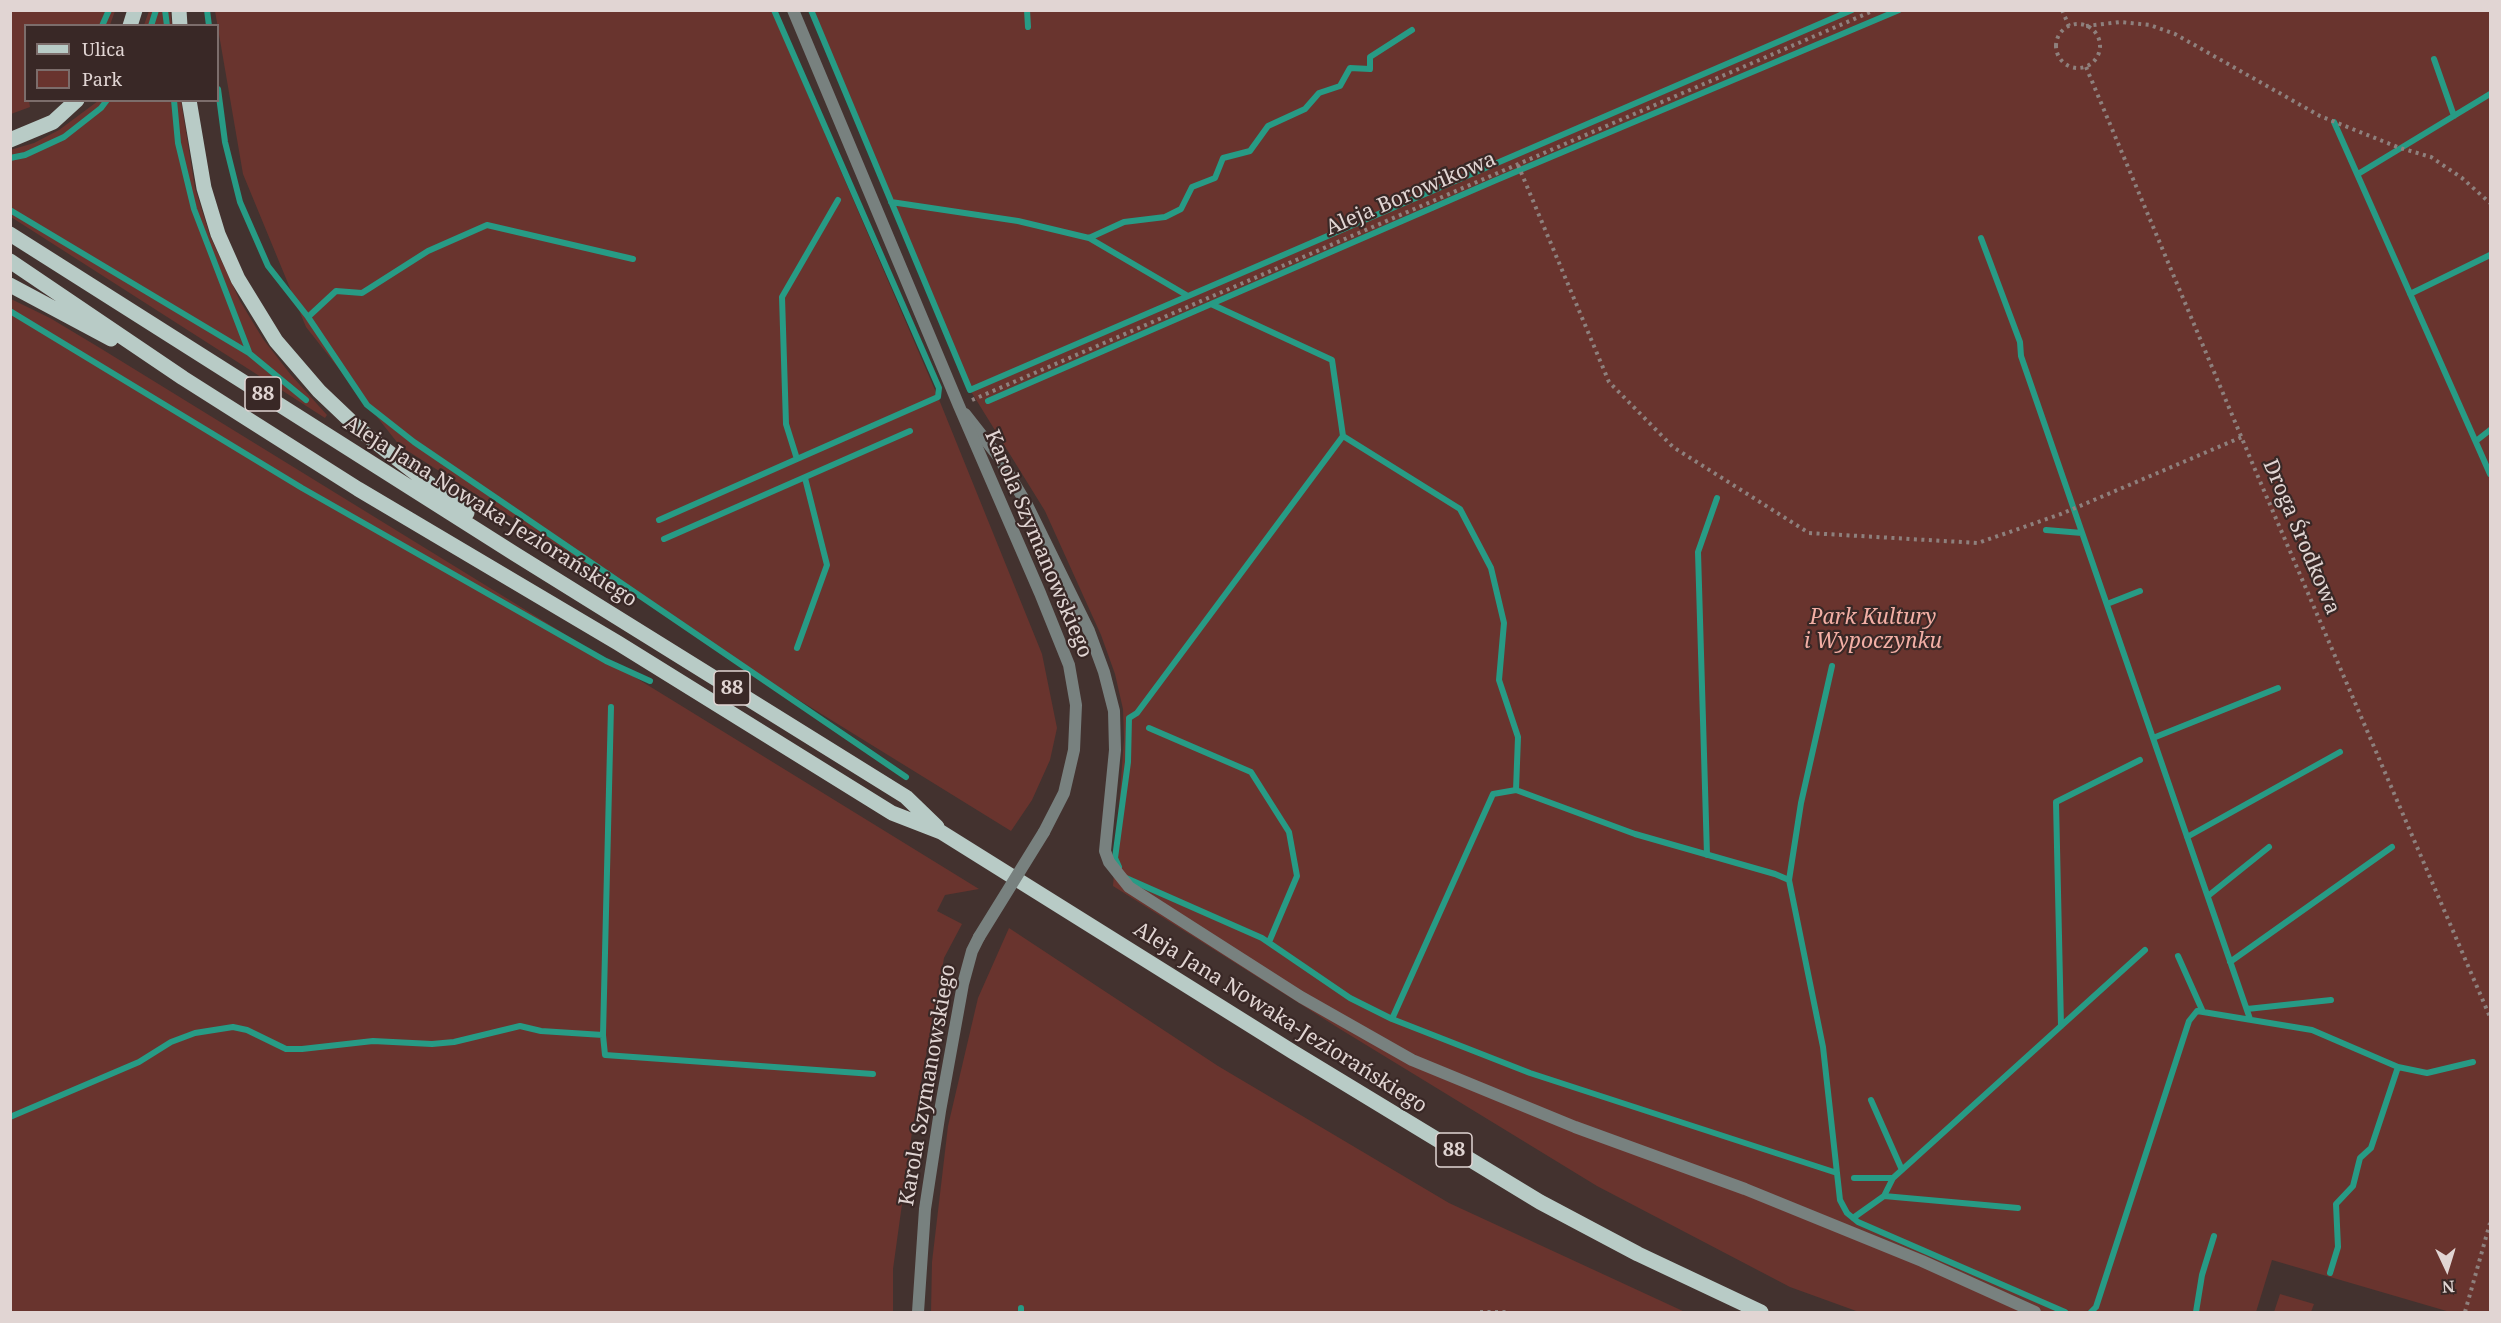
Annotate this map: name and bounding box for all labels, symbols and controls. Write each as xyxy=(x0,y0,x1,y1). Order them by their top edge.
legend xyxy=(24,24,219,102)
text: Ulica xyxy=(82,37,125,61)
text: Park xyxy=(82,67,122,91)
street label: Aleja Borowikowa xyxy=(1322,147,1500,241)
road number: 88 xyxy=(245,377,281,411)
street label: Aleja Jana Nowaka-Jeziorańskiego xyxy=(339,411,641,613)
street label: Karola Szymanowskiego xyxy=(979,426,1097,662)
street label: Droga Środkowa xyxy=(2257,456,2345,618)
park label: Park Kultury i Wypoczynku xyxy=(1804,605,1942,655)
road number: 88 xyxy=(714,671,750,705)
street label: Aleja Jana Nowaka-Jeziorańskiego xyxy=(1129,917,1431,1119)
street label: Karola Szymanowskiego xyxy=(894,962,962,1208)
road number: 88 xyxy=(1436,1133,1472,1167)
north arrow xyxy=(2417,1239,2477,1299)
text: N xyxy=(2441,1276,2455,1298)

